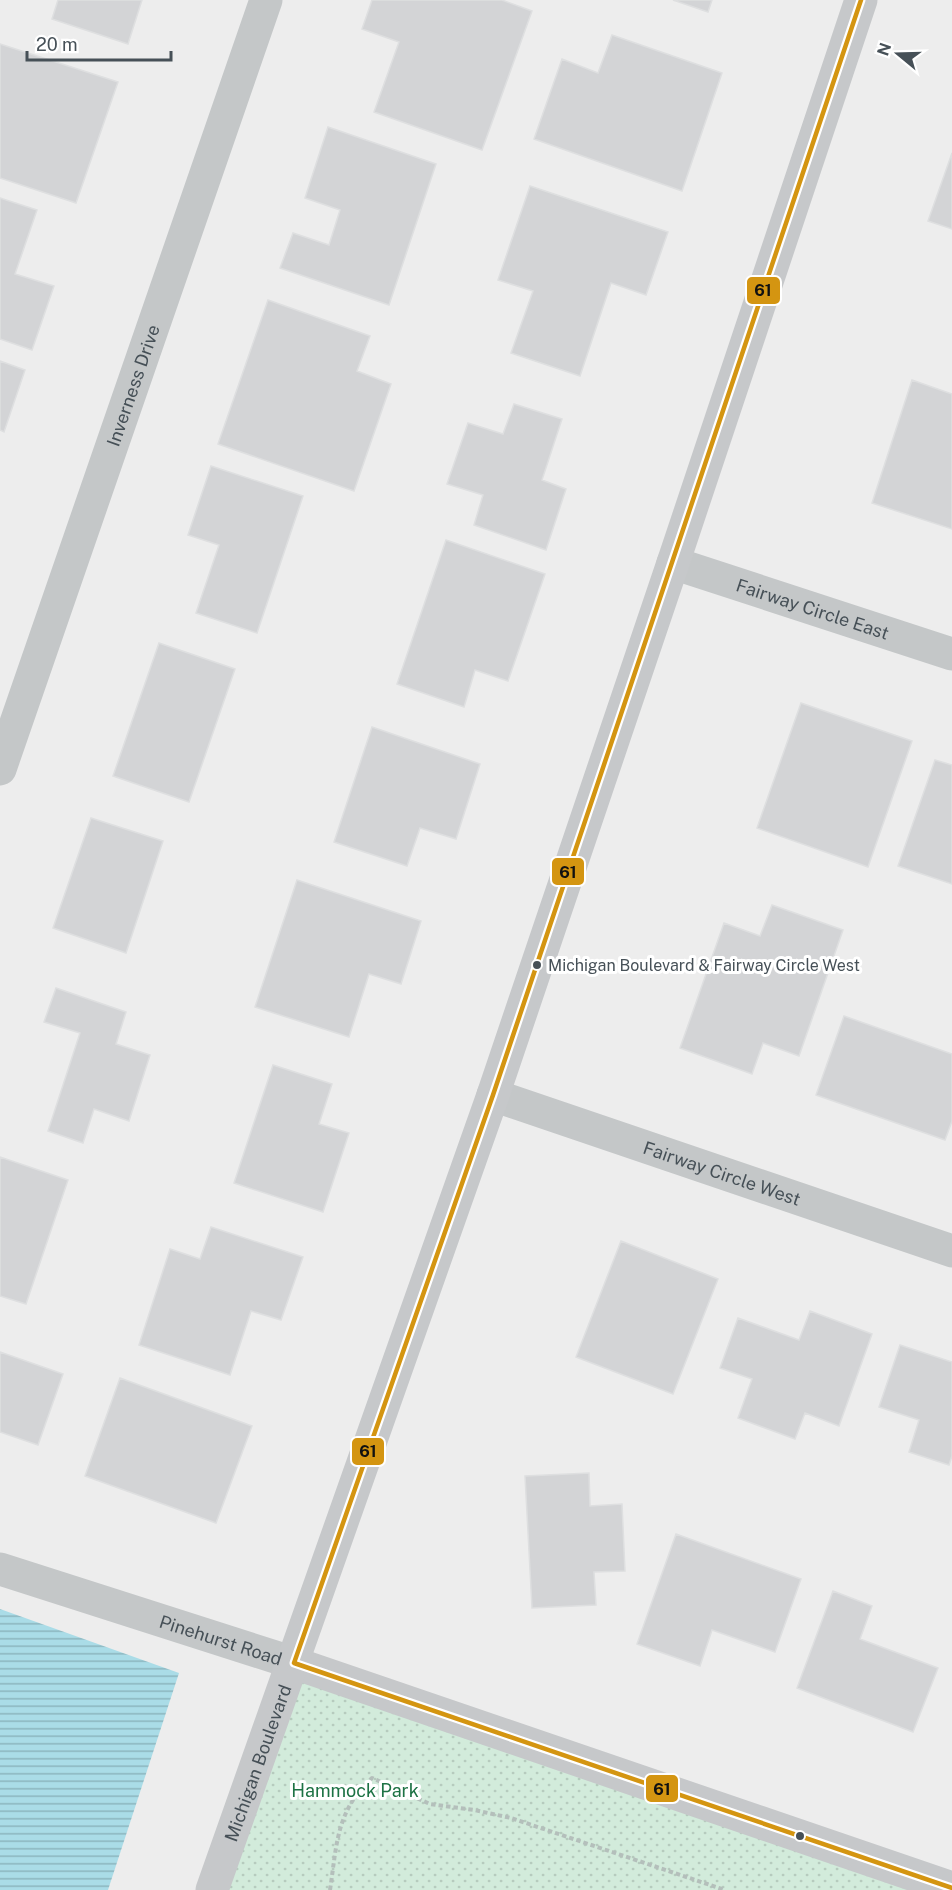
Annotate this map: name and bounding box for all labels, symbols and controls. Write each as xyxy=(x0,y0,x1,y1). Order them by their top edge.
scale bar xyxy=(27,24,171,62)
north arrow xyxy=(868,24,928,84)
text: 20 m xyxy=(36,34,78,55)
text: N xyxy=(873,40,895,58)
line badge: 61 xyxy=(746,276,781,305)
text: 61 xyxy=(754,281,772,300)
street label: Inverness Drive xyxy=(102,322,163,449)
street label: Fairway Circle East xyxy=(734,574,892,643)
line badge: 61 xyxy=(551,857,585,886)
text: 61 xyxy=(559,863,577,882)
place label: Michigan Boulevard & Fairway Circle West xyxy=(548,956,860,975)
marker: Michigan Boulevard & Fairway Circle West xyxy=(531,959,543,971)
street label: Fairway Circle West xyxy=(641,1136,804,1209)
line badge: 61 xyxy=(351,1437,385,1466)
text: 61 xyxy=(359,1442,377,1461)
street label: Pinehurst Road xyxy=(157,1610,285,1669)
street label: Michigan Boulevard xyxy=(220,1682,295,1844)
line badge: 61 xyxy=(645,1774,679,1803)
park label: Hammock Park xyxy=(291,1780,419,1801)
text: 61 xyxy=(653,1780,671,1799)
unlabelled marker xyxy=(794,1830,806,1842)

